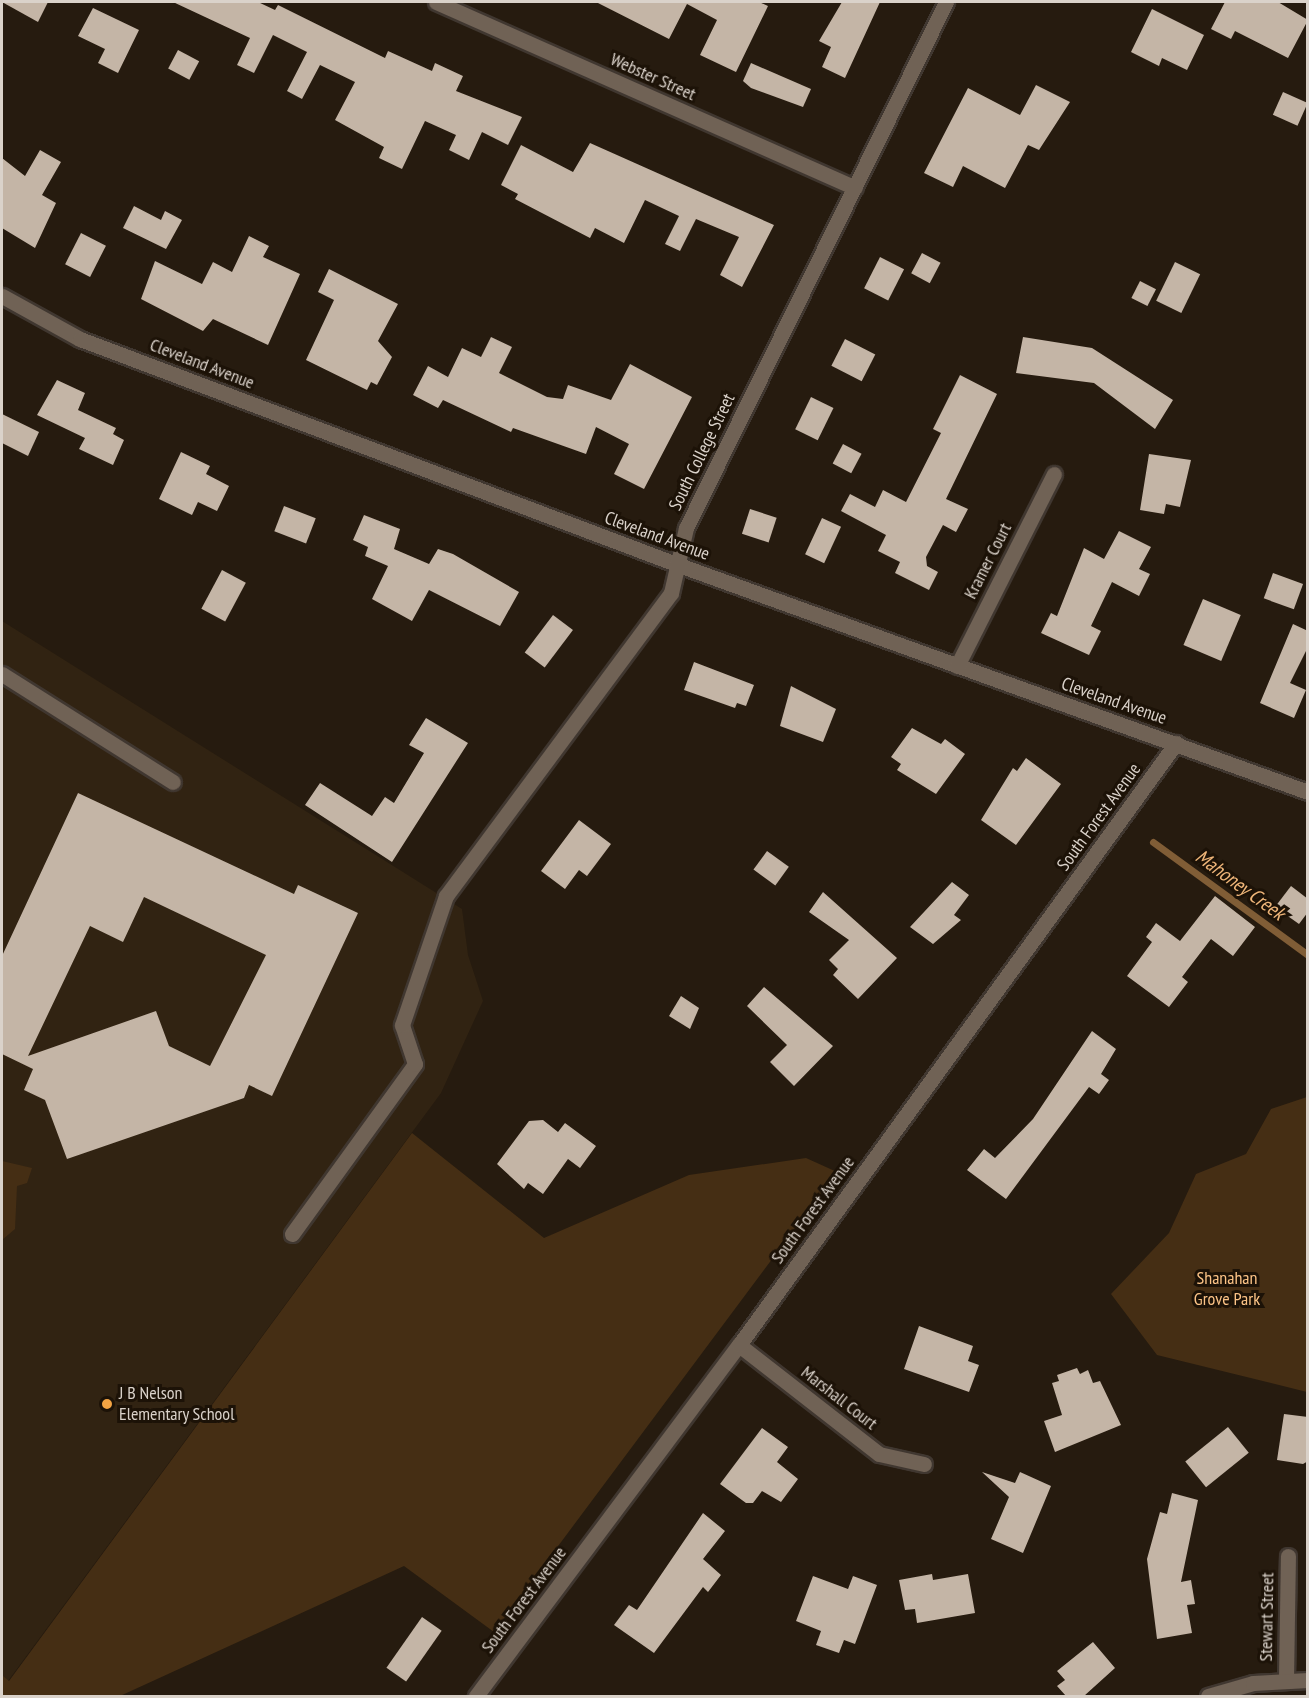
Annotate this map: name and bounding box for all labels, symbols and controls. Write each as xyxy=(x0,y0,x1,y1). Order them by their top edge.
street label: Webster Street xyxy=(607,49,699,105)
street label: Cleveland Avenue xyxy=(147,334,257,394)
street label: South College Street xyxy=(664,390,740,514)
street label: Cleveland Avenue xyxy=(601,507,713,565)
street label: Kramer Court xyxy=(960,519,1016,603)
street label: Cleveland Avenue xyxy=(1058,673,1170,729)
street label: South Forest Avenue xyxy=(1053,759,1145,875)
water label: Mahoney Creek xyxy=(1190,844,1290,926)
street label: South Forest Avenue xyxy=(767,1152,859,1268)
park label: Shanahan Grove Park xyxy=(1194,1268,1260,1310)
street label: Marshall Court xyxy=(797,1362,881,1434)
place label: J B Nelson Elementary School xyxy=(119,1383,235,1426)
marker: J B Nelson Elementary School xyxy=(100,1397,114,1411)
street label: South Forest Avenue xyxy=(477,1542,571,1658)
street label: Stewart Street xyxy=(1255,1572,1279,1662)

